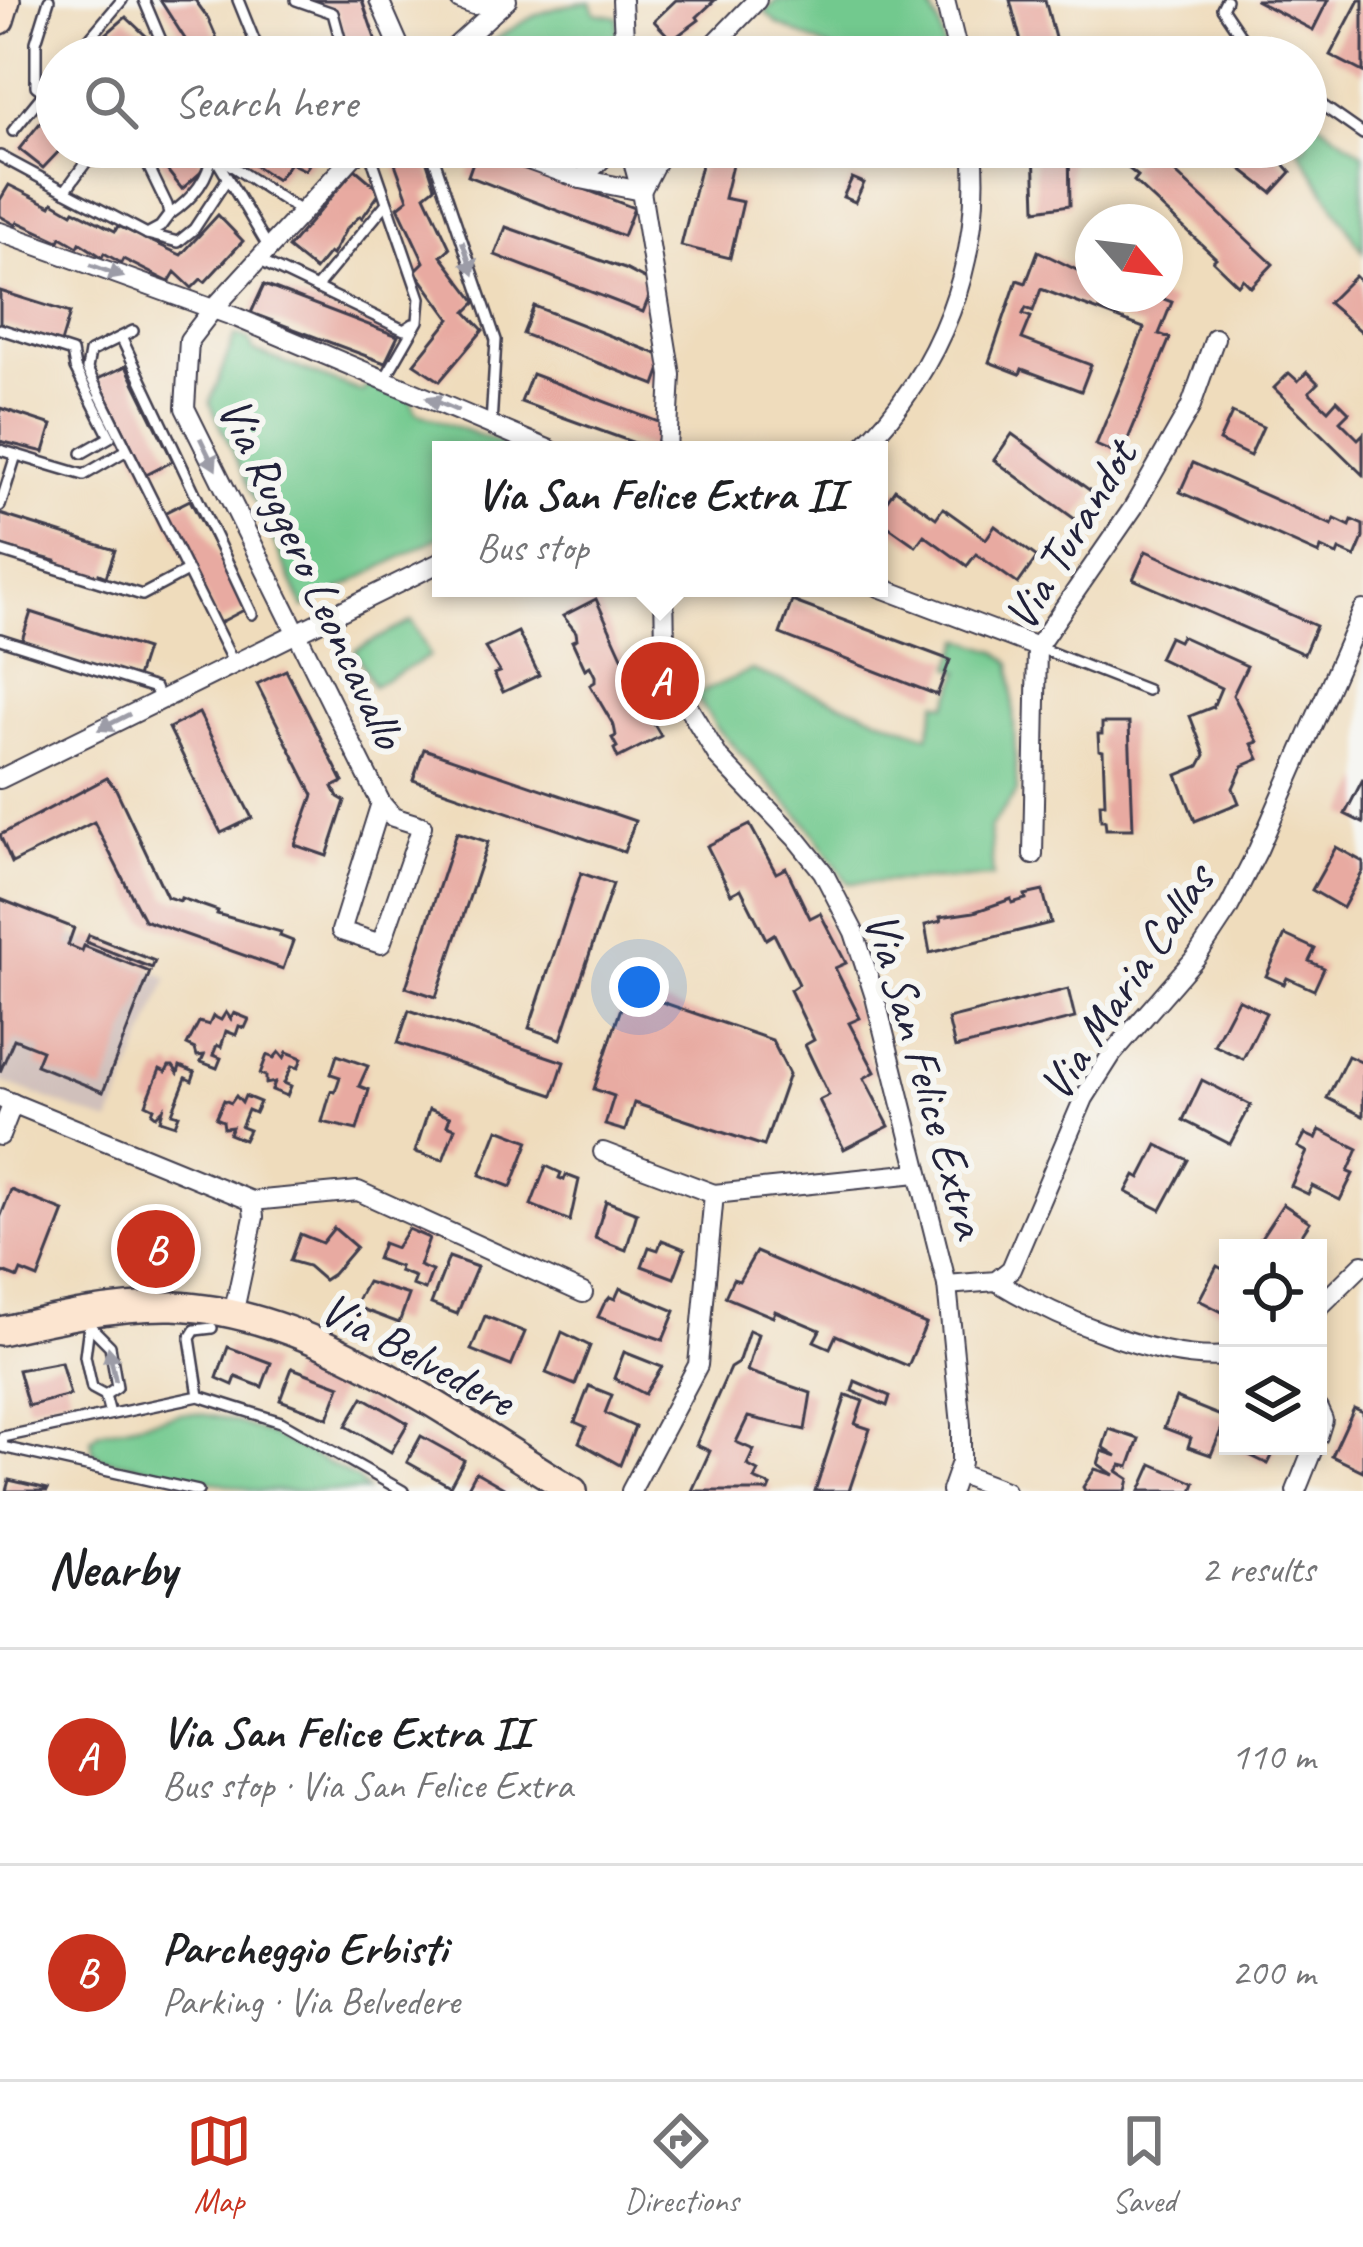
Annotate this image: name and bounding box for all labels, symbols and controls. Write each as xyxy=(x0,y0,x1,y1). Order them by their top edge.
search box xyxy=(36,36,1327,168)
icon: search xyxy=(78,69,144,135)
text: Search here xyxy=(174,74,357,131)
north arrow xyxy=(1075,204,1183,312)
one-way arrow xyxy=(460,240,478,276)
one-way arrow xyxy=(89,263,125,281)
street label: Via Ruggero Leoncavallo xyxy=(205,388,421,760)
one-way arrow xyxy=(425,394,460,414)
street label: Via Turandot xyxy=(990,426,1152,641)
one-way arrow xyxy=(198,437,218,472)
popup xyxy=(432,441,888,597)
text: Via San Felice Extra II xyxy=(476,466,844,523)
text: Bus stop xyxy=(476,523,589,572)
pin: A xyxy=(621,636,699,726)
one-way arrow xyxy=(96,711,131,731)
street label: Via Maria Callas xyxy=(1025,849,1229,1112)
street label: Via San Felice Extra xyxy=(851,905,1002,1247)
your location xyxy=(609,957,669,1017)
pin: B xyxy=(117,1204,195,1294)
map controls xyxy=(1219,1239,1327,1455)
button: locate xyxy=(1219,1239,1327,1347)
street label: Via Belvedere xyxy=(311,1278,528,1431)
one-way arrow xyxy=(102,1345,121,1382)
button: layers xyxy=(1219,1347,1327,1455)
text: Nearby xyxy=(48,1537,176,1601)
text: 2 results xyxy=(1201,1545,1315,1594)
text: Via San Felice Extra II xyxy=(162,1704,529,1761)
text: A xyxy=(77,1732,97,1781)
text: 110 m xyxy=(1231,1732,1315,1781)
text: Bus stop · Via San Felice Extra xyxy=(162,1761,573,1810)
text: Parcheggio Erbisti xyxy=(162,1920,447,1977)
text: B xyxy=(77,1948,97,1997)
text: 200 m xyxy=(1231,1948,1315,1997)
text: Parking · Via Belvedere xyxy=(162,1977,460,2026)
tab: Map xyxy=(186,2108,252,2222)
tab: Directions xyxy=(624,2108,739,2222)
tab: Saved xyxy=(1111,2108,1177,2222)

